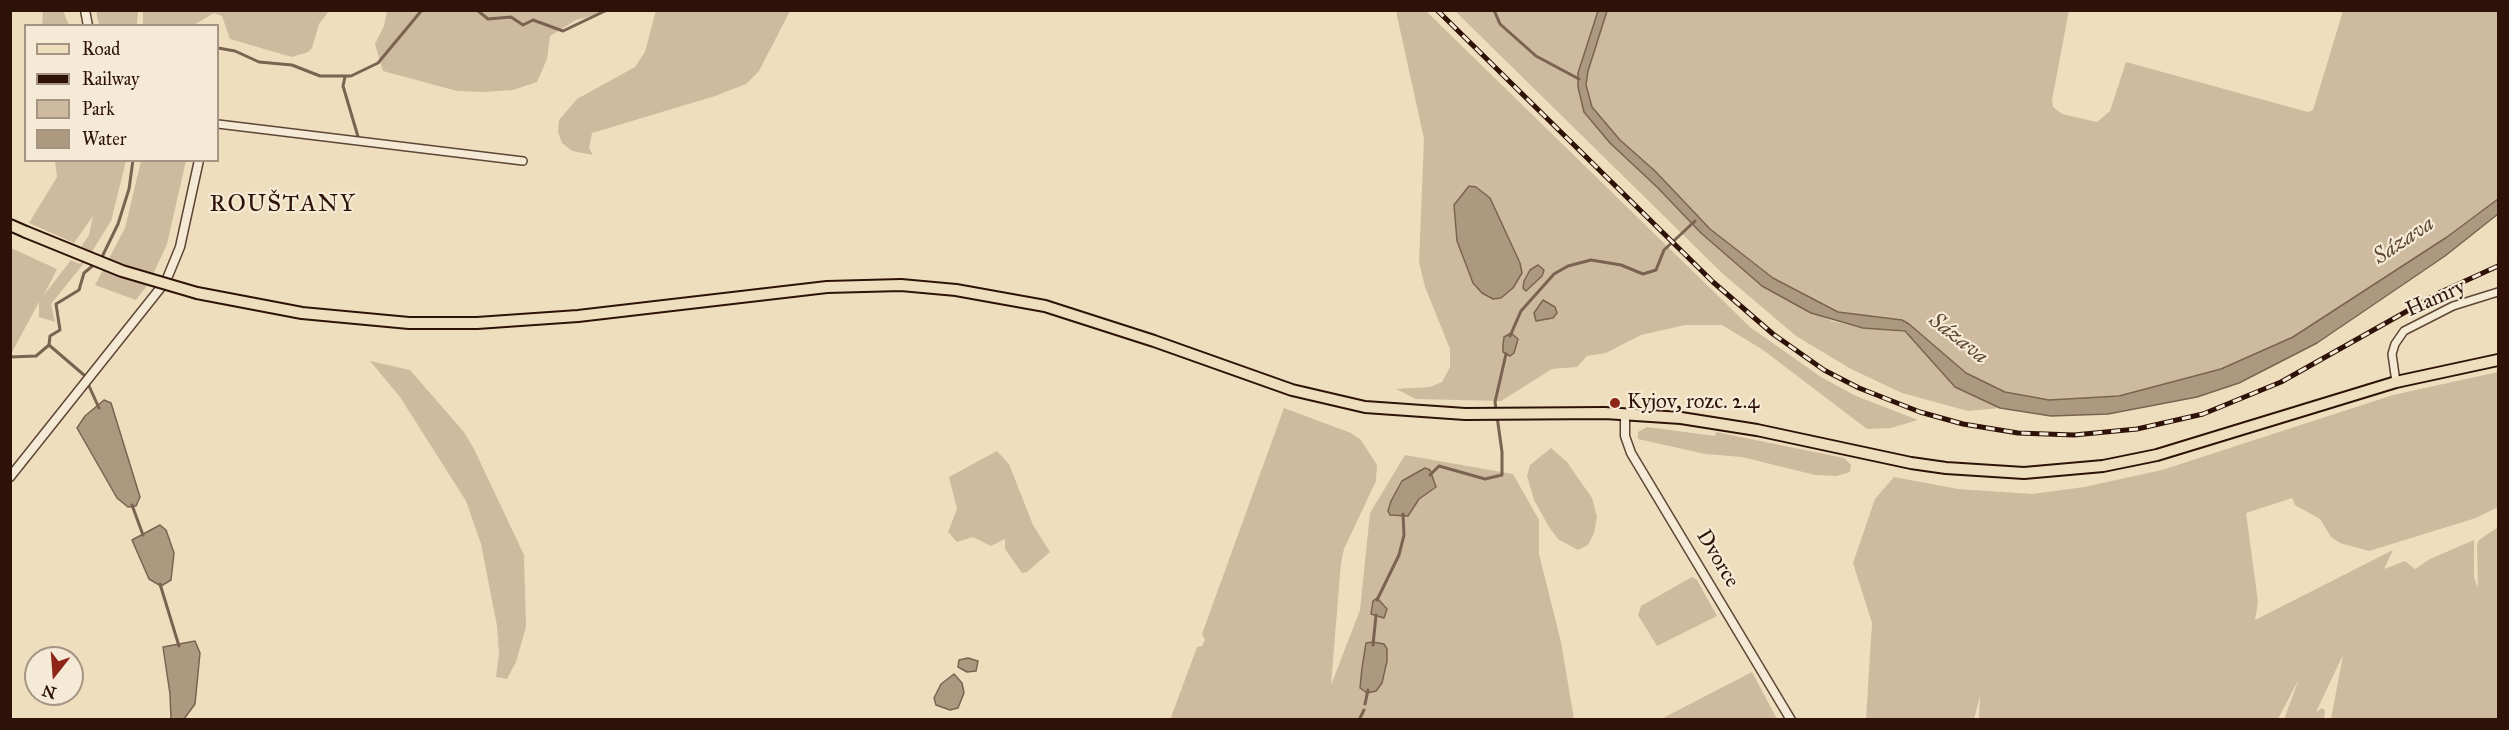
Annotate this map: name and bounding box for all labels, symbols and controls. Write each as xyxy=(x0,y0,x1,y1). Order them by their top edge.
legend xyxy=(24,24,219,162)
text: Road xyxy=(82,38,120,60)
text: Railway xyxy=(82,68,139,90)
text: Park xyxy=(82,98,115,120)
text: Water xyxy=(82,128,126,150)
district label: ROUŠTANY xyxy=(210,191,356,219)
water label: Sázava xyxy=(2369,211,2439,271)
street label: Hamry xyxy=(2402,275,2470,323)
water label: Sázava xyxy=(1923,308,1993,370)
place label: Kyjov, rozc. 2.4 xyxy=(1627,390,1759,416)
marker: Kyjov, rozc. 2.4 xyxy=(1608,396,1622,410)
street label: Dvorce xyxy=(1690,526,1744,592)
north arrow xyxy=(24,646,84,706)
text: N xyxy=(40,681,58,703)

